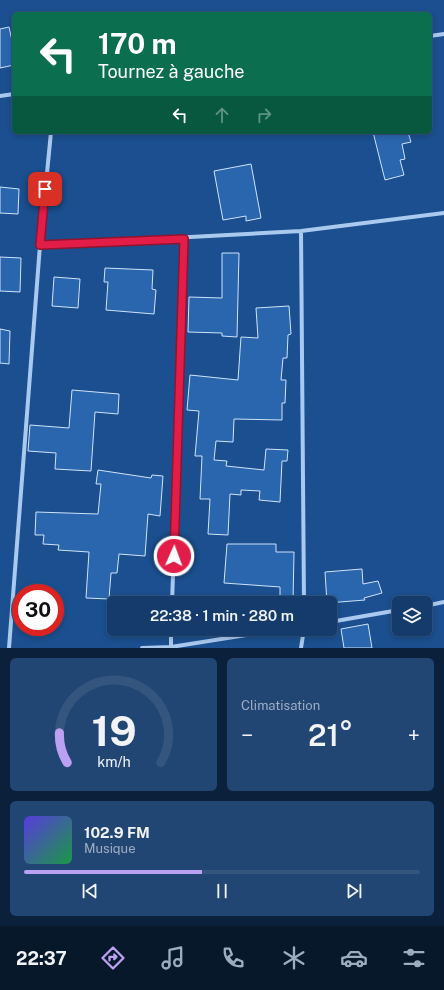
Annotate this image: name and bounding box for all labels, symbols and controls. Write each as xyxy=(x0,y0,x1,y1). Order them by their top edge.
text: 170 m xyxy=(98,27,177,60)
icon: left xyxy=(32,28,84,80)
text: Tournez à gauche xyxy=(98,61,245,82)
icon: left xyxy=(169,104,191,126)
icon: ahead xyxy=(211,104,233,126)
icon: right xyxy=(253,104,275,126)
pin xyxy=(28,172,62,206)
icon: arrive xyxy=(34,178,56,200)
position arrow xyxy=(153,535,195,577)
speed limit sign: 30 xyxy=(12,584,64,636)
map controls xyxy=(392,596,432,636)
button: layers xyxy=(392,596,432,636)
text: 22:38 · 1 min · 280 m xyxy=(150,607,294,624)
text: Climatisation xyxy=(241,698,320,713)
text: 19 xyxy=(91,705,136,754)
text: 21° xyxy=(308,717,353,753)
text: − xyxy=(241,722,253,748)
text: + xyxy=(408,722,420,748)
text: km/h xyxy=(97,752,130,769)
text: 102.9 FM xyxy=(84,824,150,841)
text: Musique xyxy=(84,841,136,856)
icon: previous xyxy=(79,880,101,902)
icon: pause xyxy=(211,880,233,902)
icon: next xyxy=(343,880,365,902)
icon: directions xyxy=(99,944,127,972)
icon: music xyxy=(159,944,187,972)
icon: phone xyxy=(219,944,247,972)
icon: climate xyxy=(280,944,308,972)
icon: car xyxy=(340,944,368,972)
icon: filters xyxy=(400,944,428,972)
text: 22:37 xyxy=(16,948,67,969)

